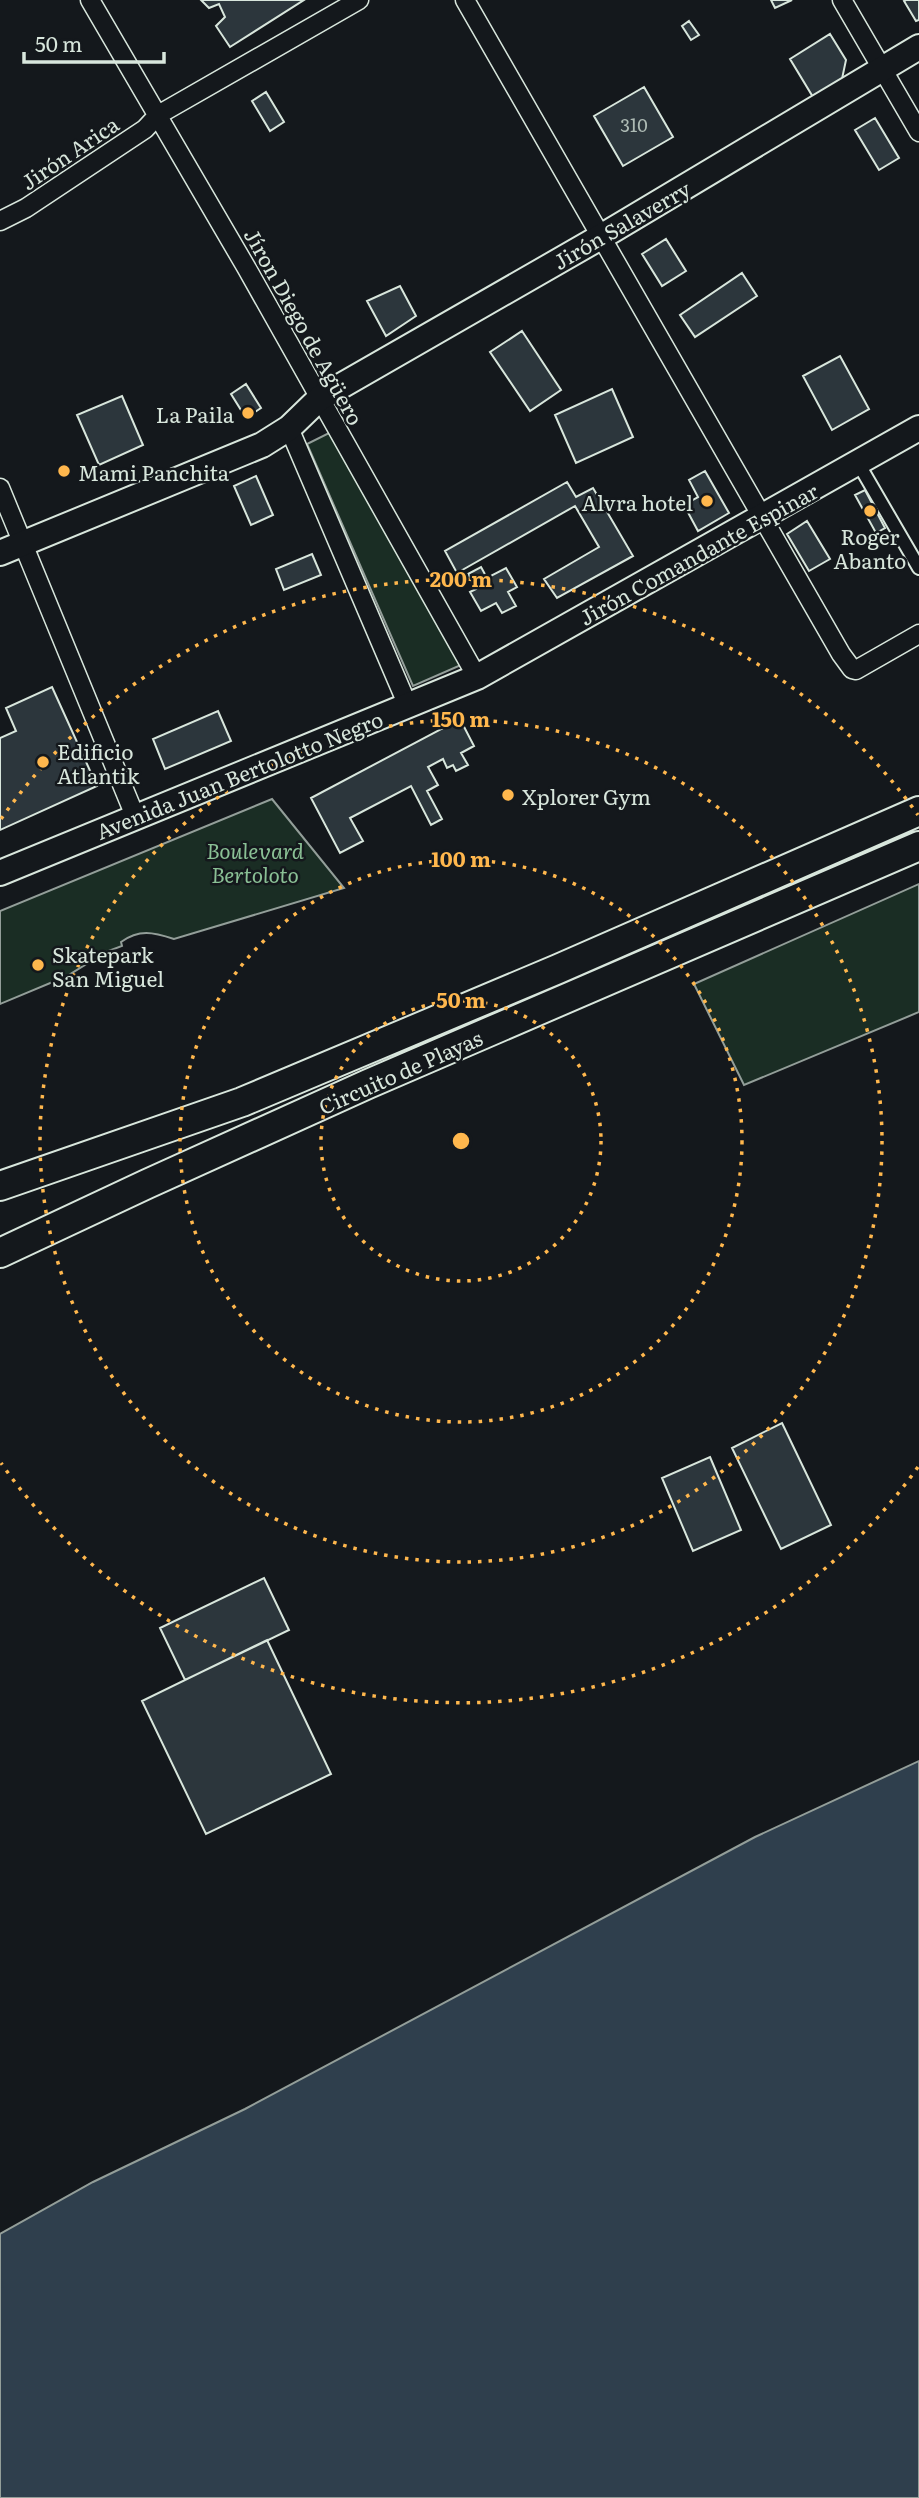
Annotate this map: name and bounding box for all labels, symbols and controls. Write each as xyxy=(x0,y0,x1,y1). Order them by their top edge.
scale bar xyxy=(24,21,164,65)
text: 50 m xyxy=(35,27,82,58)
street label: Jirón Arica xyxy=(14,107,125,196)
house number: 310 xyxy=(620,111,648,138)
street label: Jirón Salaverry xyxy=(546,172,696,276)
street label: Jíron Diego de Agüero xyxy=(238,222,372,430)
place label: La Paila xyxy=(156,398,235,429)
marker: La Paila xyxy=(240,405,256,421)
place label: Mami Panchita xyxy=(78,456,230,487)
marker: Mami Panchita xyxy=(56,463,72,479)
street label: Jirón Comandante Espinar xyxy=(573,474,823,632)
place label: Alvra hotel xyxy=(582,486,693,517)
marker: Alvra hotel xyxy=(699,493,715,509)
marker: Roger Abanto xyxy=(862,503,878,519)
place label: Roger Abanto xyxy=(834,520,906,575)
text: 200 m xyxy=(430,562,492,593)
street label: Avenida Juan Bertolotto Negro xyxy=(91,702,387,846)
text: 150 m xyxy=(432,702,490,733)
place label: Edificio Atlantik xyxy=(57,735,140,790)
marker: Edificio Atlantik xyxy=(35,754,51,770)
place label: Xplorer Gym xyxy=(522,780,651,811)
marker: Xplorer Gym xyxy=(500,787,516,803)
park label: Boulevard Bertoloto xyxy=(206,834,304,889)
text: 100 m xyxy=(431,842,491,873)
place label: Skatepark San Miguel xyxy=(52,938,164,993)
marker: Skatepark San Miguel xyxy=(30,957,46,973)
text: 50 m xyxy=(436,983,486,1014)
street label: Circuito de Playas xyxy=(313,1021,487,1121)
centre of rings xyxy=(449,1129,473,1153)

